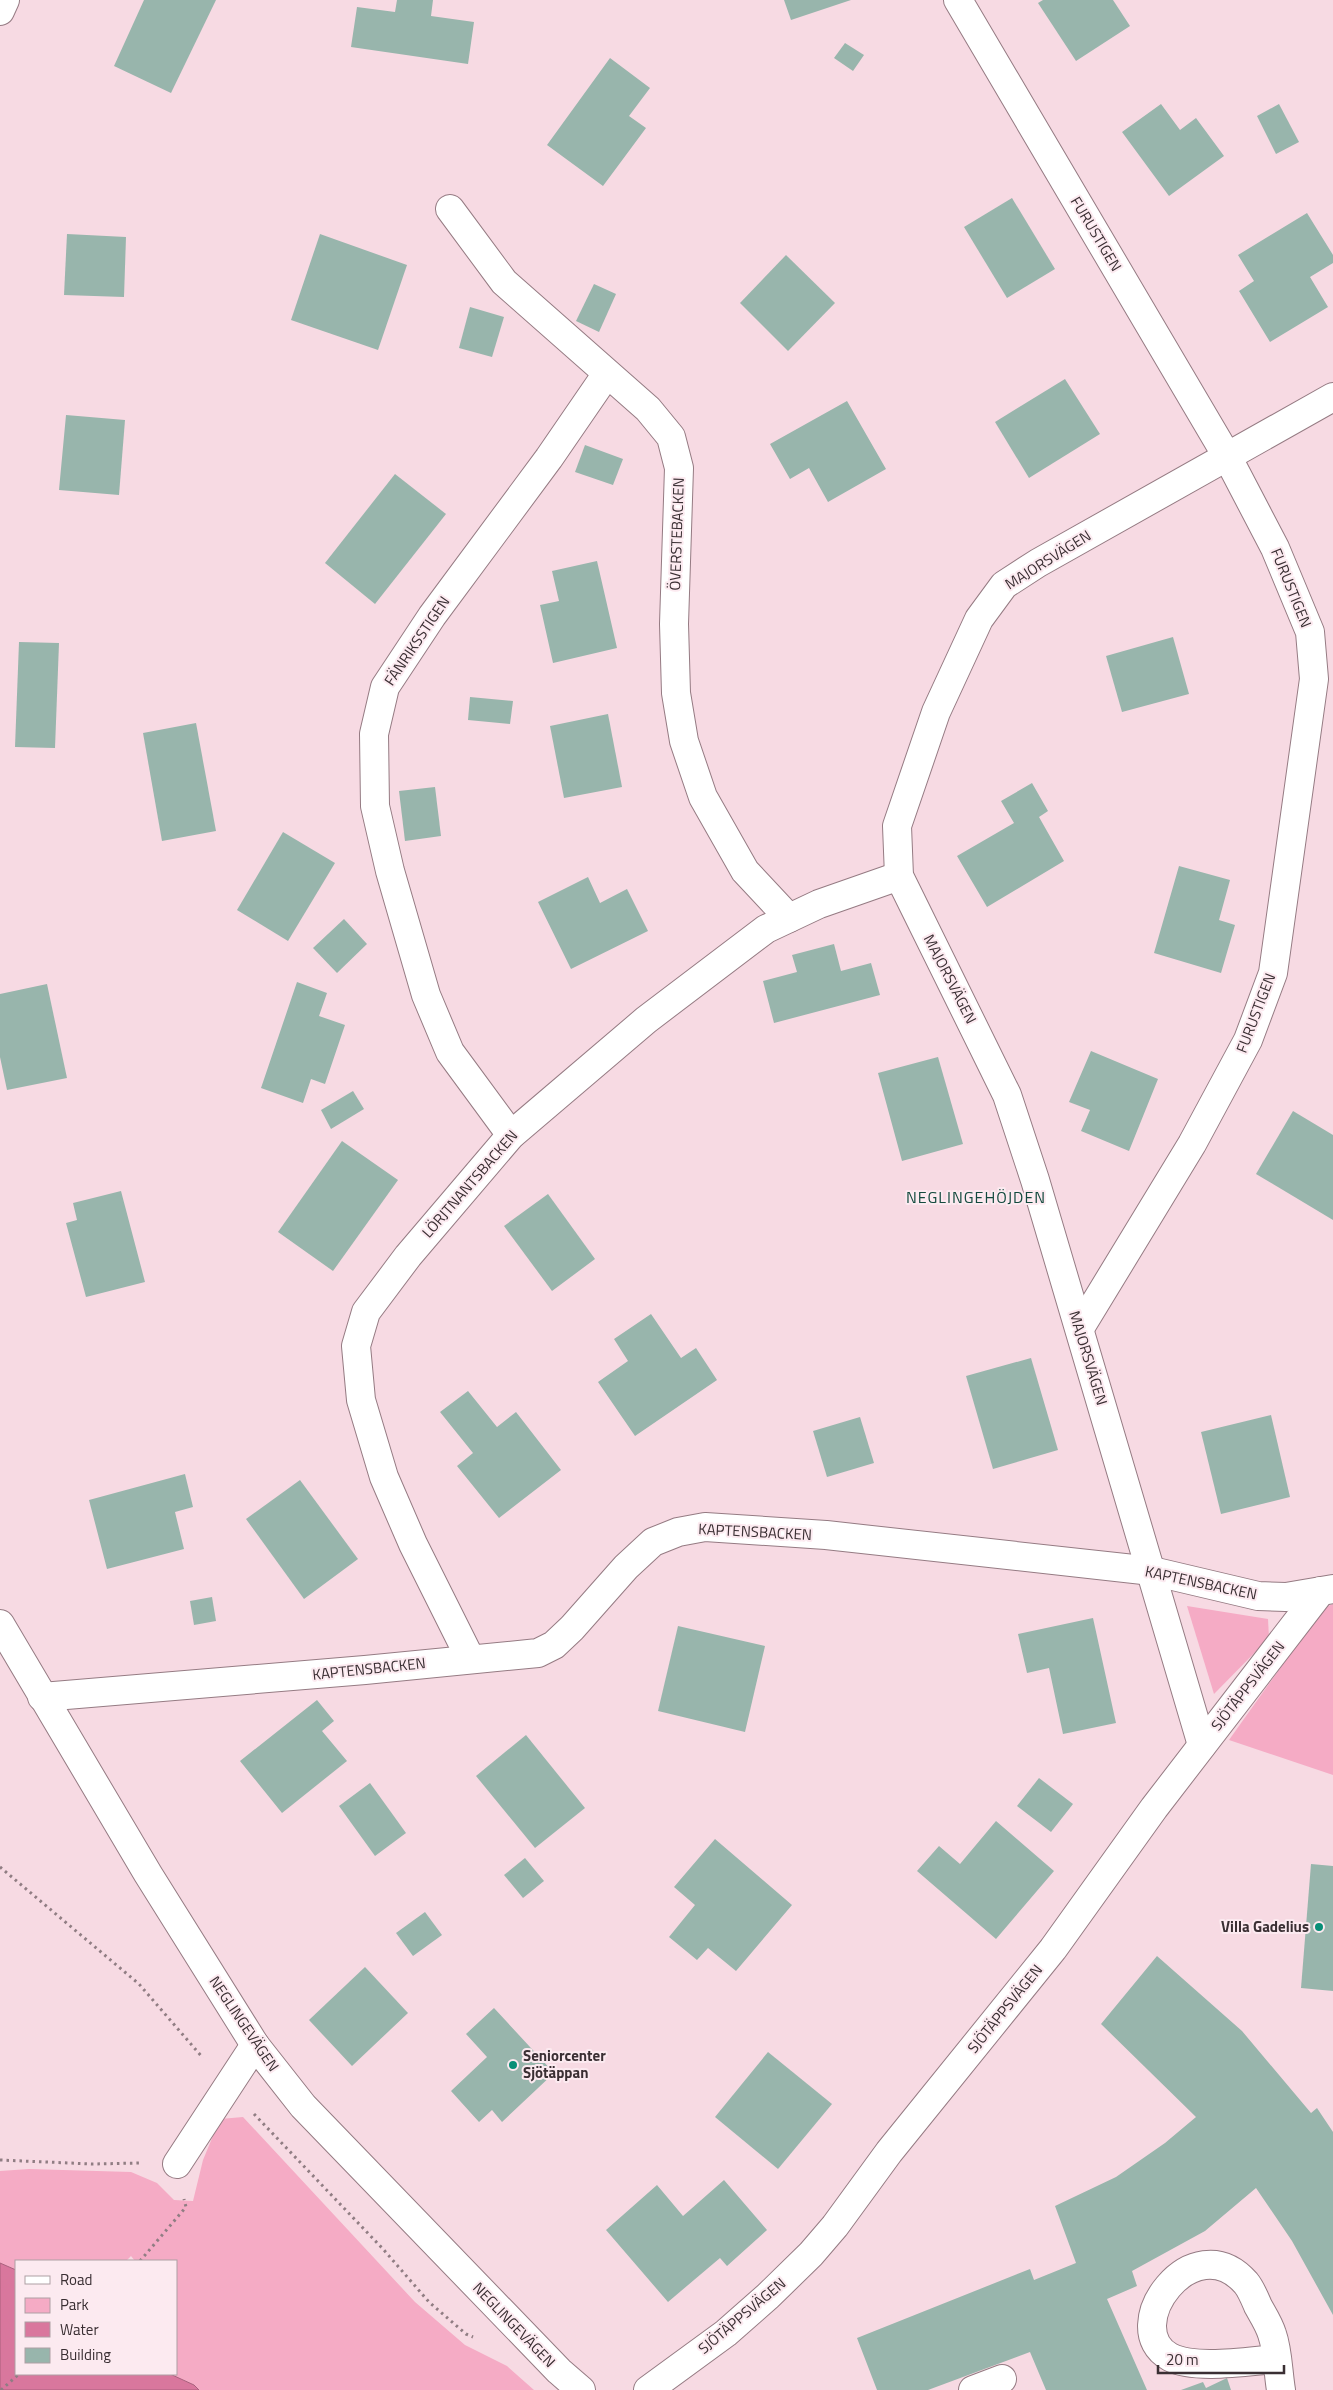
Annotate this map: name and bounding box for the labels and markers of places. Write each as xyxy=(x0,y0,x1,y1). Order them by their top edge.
place label: Villa Gadelius xyxy=(1221,1915,1309,1938)
marker: Villa Gadelius xyxy=(1313,1921,1325,1933)
place label: Seniorcenter Sjötäppan xyxy=(523,2044,606,2084)
marker: Seniorcenter Sjötäppan xyxy=(507,2059,519,2071)

